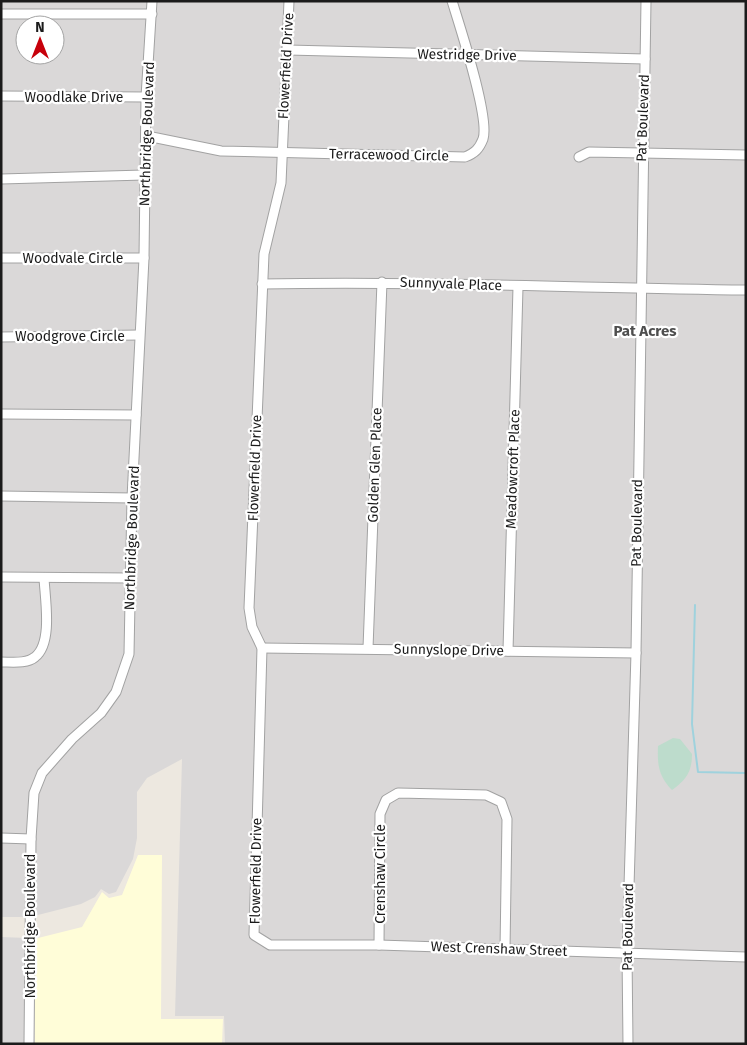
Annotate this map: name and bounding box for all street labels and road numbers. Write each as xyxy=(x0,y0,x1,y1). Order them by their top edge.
street label: Flowerfield Drive xyxy=(275,12,297,120)
street label: Westridge Drive xyxy=(417,46,517,64)
street label: Northbridge Boulevard xyxy=(136,61,158,207)
street label: Pat Boulevard xyxy=(633,74,653,162)
street label: Woodlake Drive xyxy=(24,89,124,106)
street label: Terracewood Circle xyxy=(329,145,449,165)
street label: Woodvale Circle xyxy=(23,250,123,267)
street label: Sunnyvale Place xyxy=(400,274,502,294)
street label: Woodgrove Circle xyxy=(15,328,125,345)
street label: Golden Glen Place xyxy=(364,407,386,523)
street label: Meadowcroft Place xyxy=(502,409,524,529)
street label: Flowerfield Drive xyxy=(245,414,265,522)
street label: Northbridge Boulevard xyxy=(121,465,143,611)
street label: Pat Boulevard xyxy=(628,479,646,567)
street label: Sunnyslope Drive xyxy=(394,641,504,659)
street label: Flowerfield Drive xyxy=(247,818,265,924)
street label: Crenshaw Circle xyxy=(372,824,389,924)
street label: Northbridge Boulevard xyxy=(22,854,39,998)
street label: Pat Boulevard xyxy=(619,883,637,971)
street label: West Crenshaw Street xyxy=(430,938,569,960)

